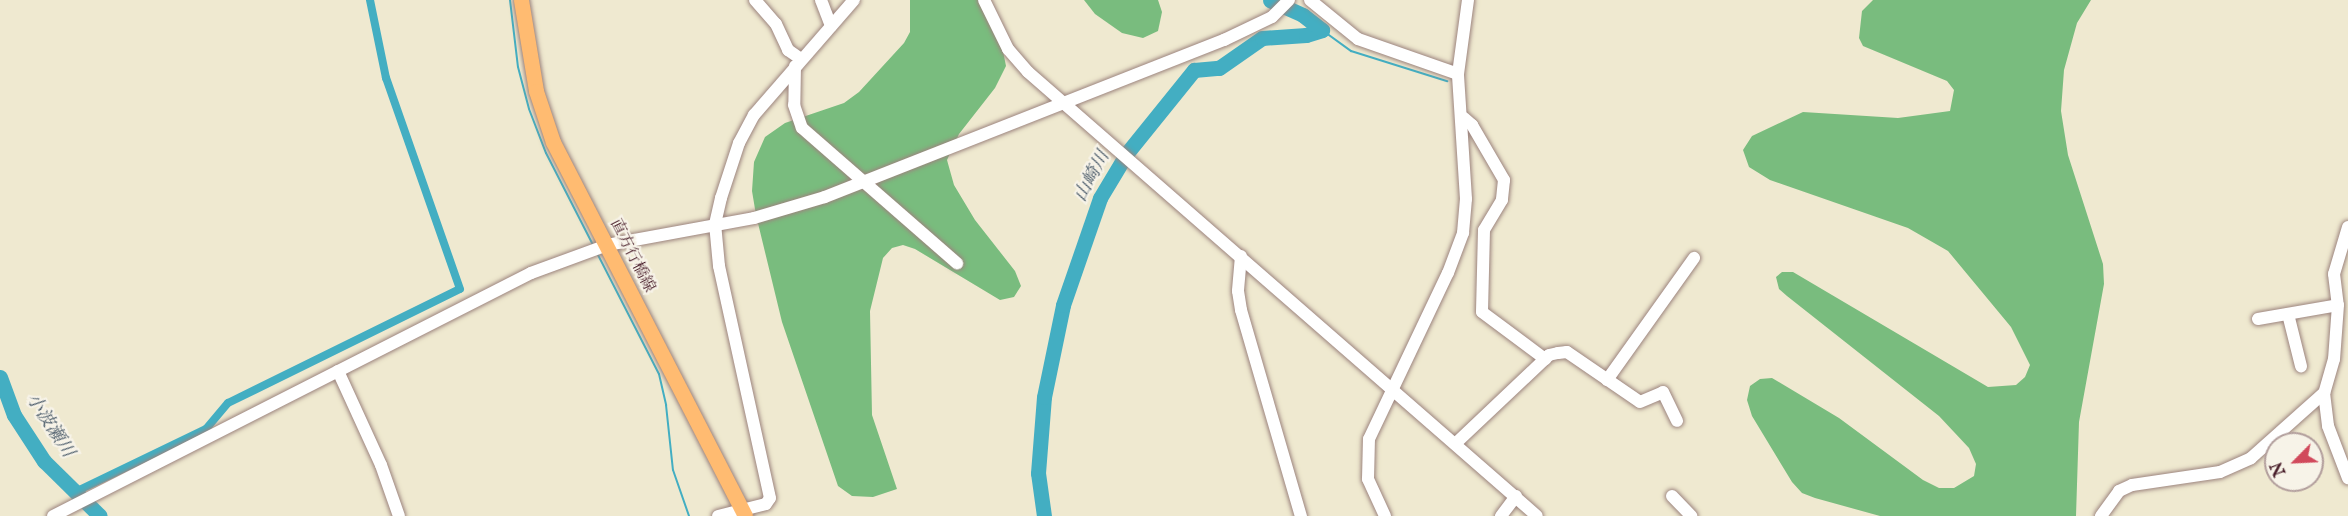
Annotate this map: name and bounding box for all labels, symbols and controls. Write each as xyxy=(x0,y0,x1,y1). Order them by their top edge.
water label: 山崎川 xyxy=(1071,148,1115,206)
street label: 直方行橋線 xyxy=(605,216,659,296)
water label: 小波瀬川 xyxy=(20,390,78,462)
north arrow xyxy=(2264,432,2324,492)
text: N xyxy=(2267,458,2291,479)

